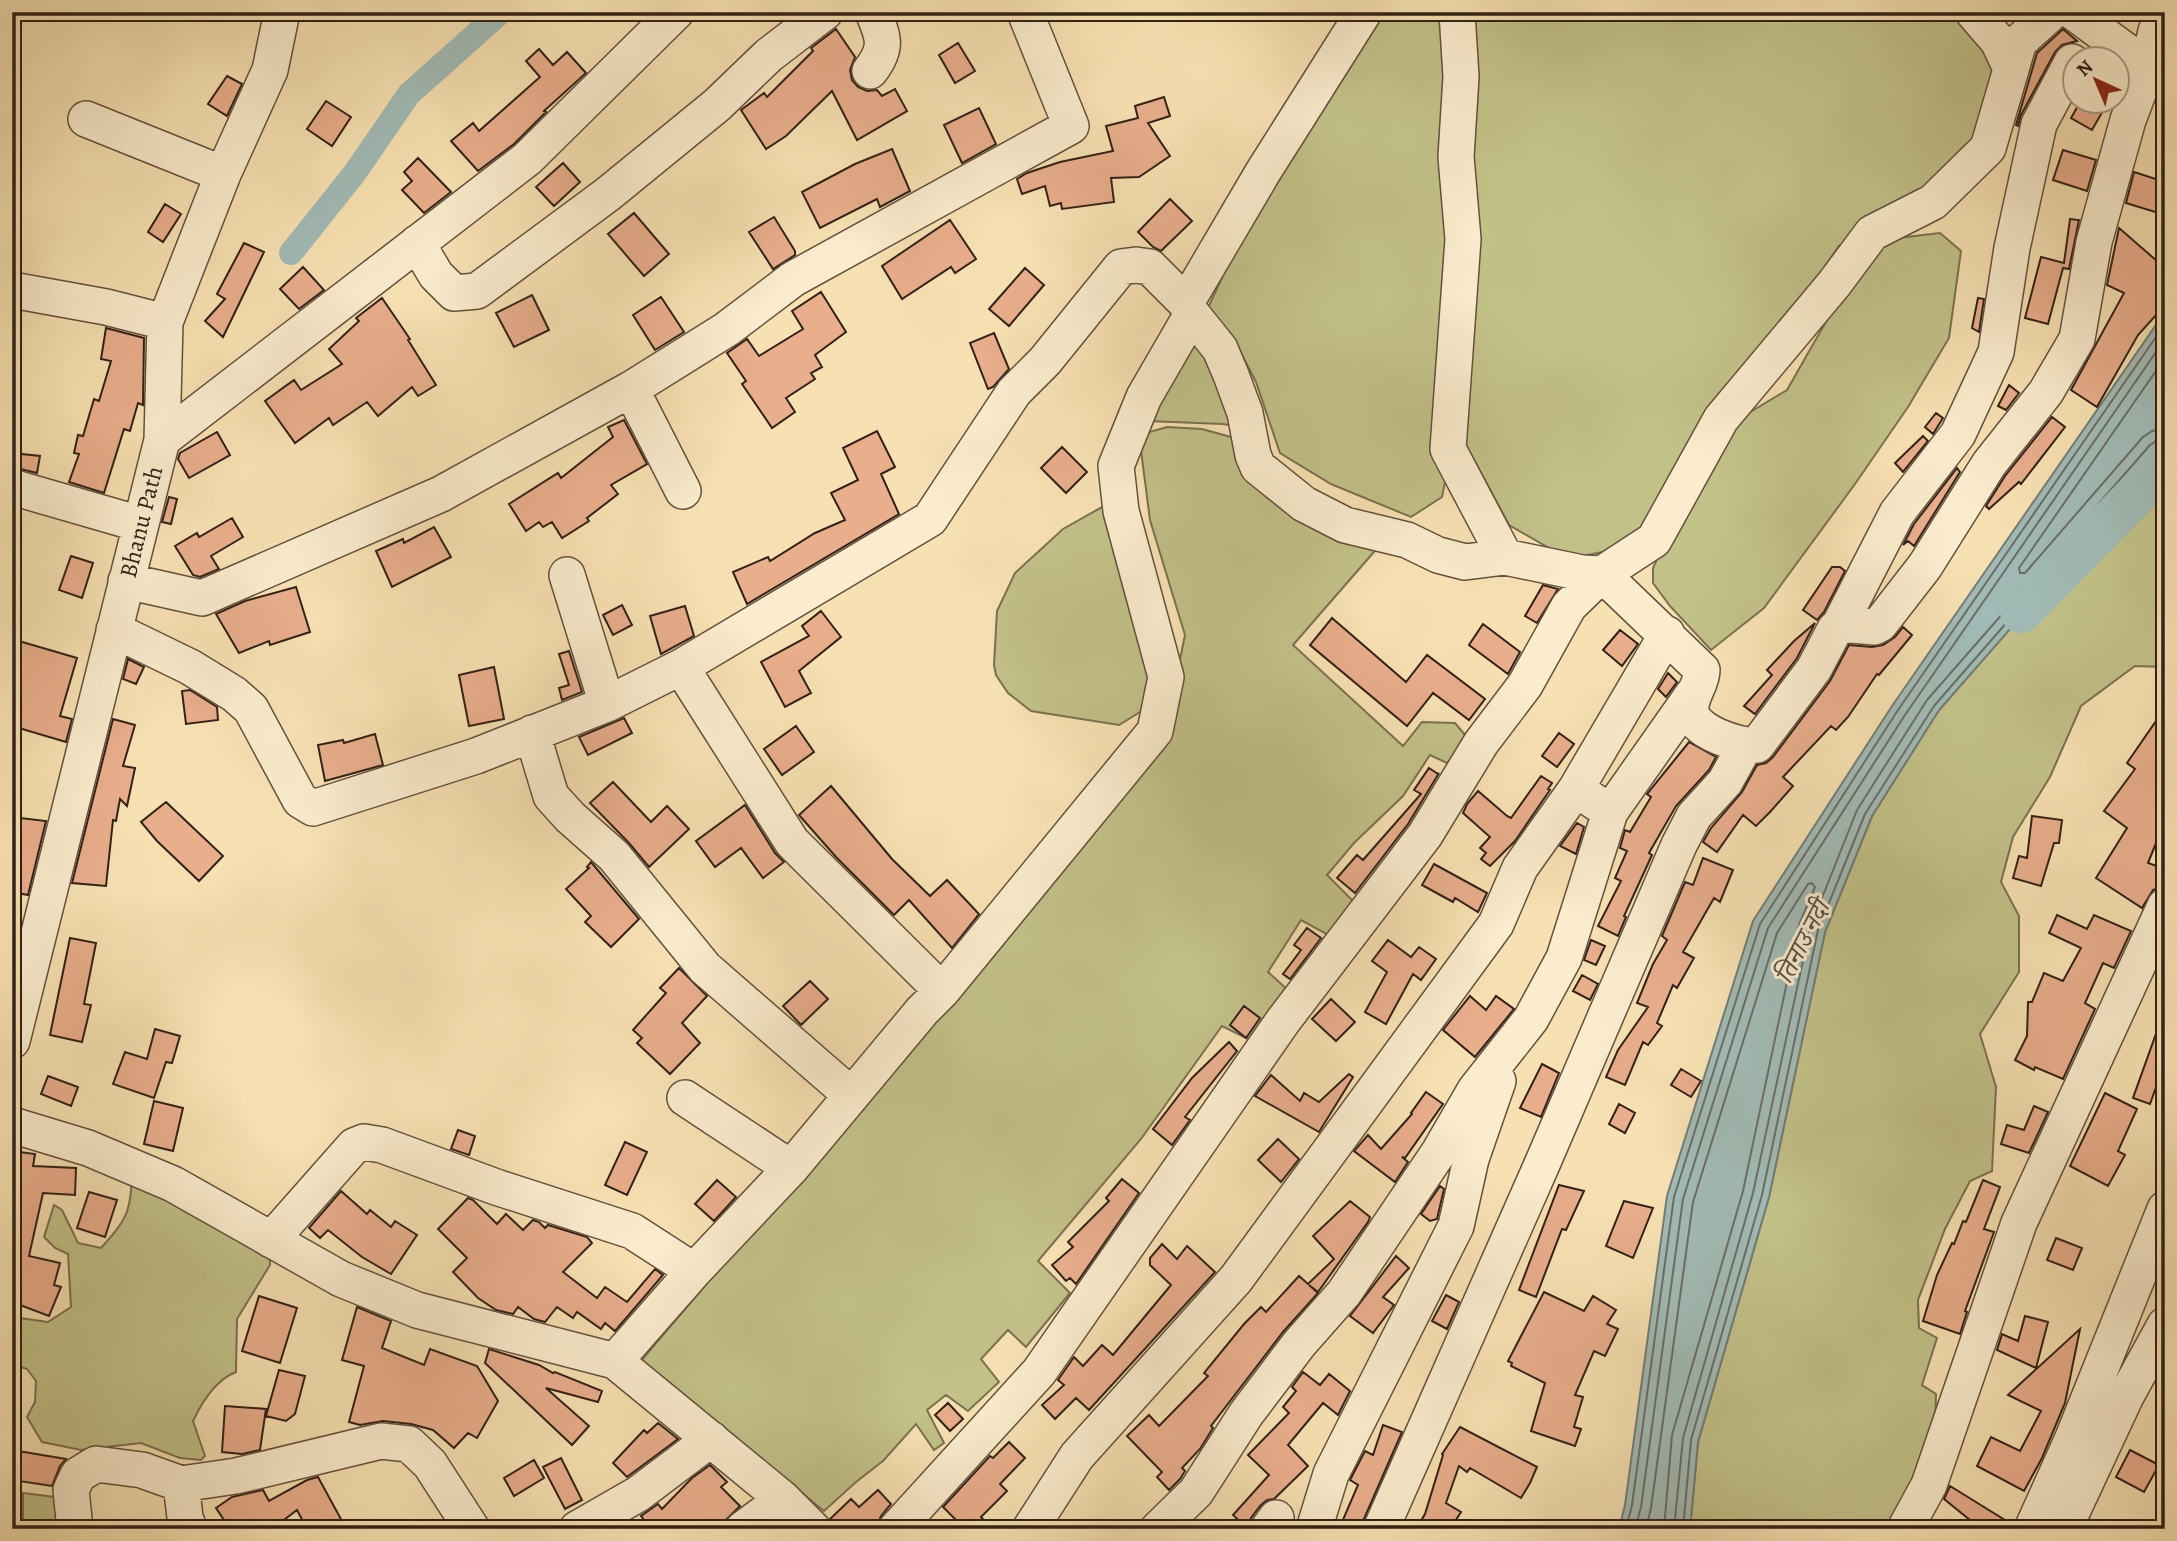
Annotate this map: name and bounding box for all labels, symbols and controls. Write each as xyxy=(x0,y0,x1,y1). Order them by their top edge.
north arrow xyxy=(2062,46,2132,116)
text: N xyxy=(2071,54,2099,83)
street label: Bhanu Path xyxy=(112,463,170,581)
water label: तिनाउ नदी xyxy=(1767,890,1841,990)

